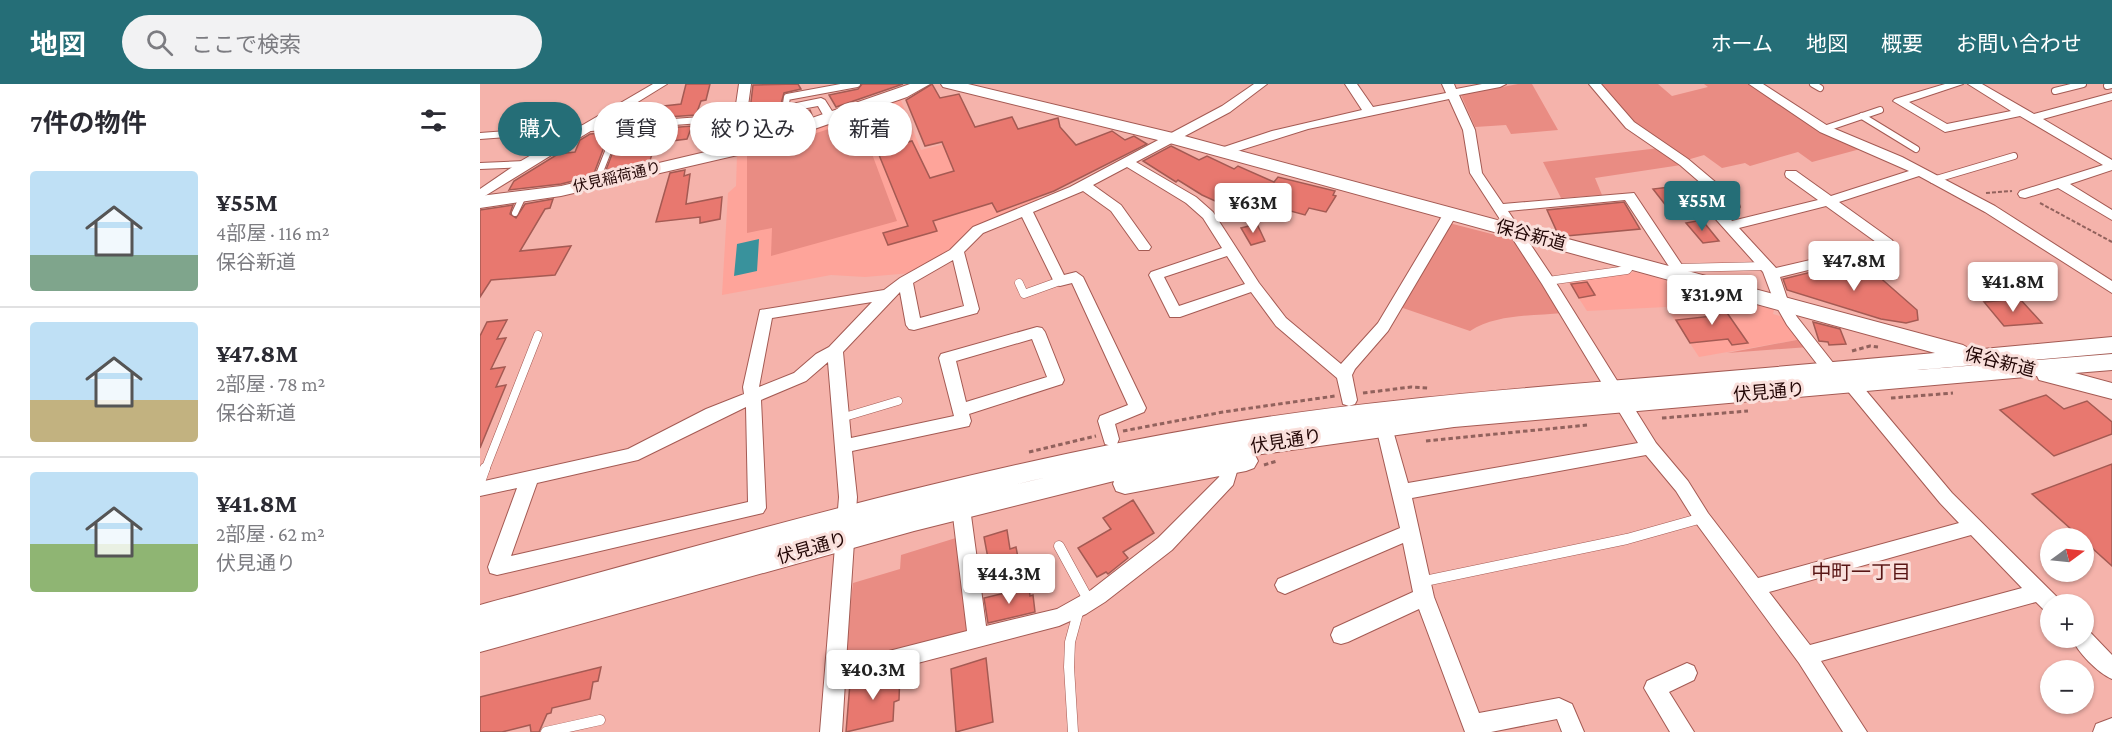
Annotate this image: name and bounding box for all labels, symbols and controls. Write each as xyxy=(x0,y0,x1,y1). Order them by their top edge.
search box xyxy=(122,15,542,69)
icon: search xyxy=(143,26,176,59)
text: 地図 xyxy=(30,29,86,60)
text: ここで検索 xyxy=(191,32,301,57)
text: ホーム xyxy=(1711,32,1773,56)
text: 地図 xyxy=(1806,32,1848,56)
text: 概要 xyxy=(1881,32,1923,56)
text: お問い合わせ xyxy=(1956,32,2082,56)
chip: 購入 xyxy=(498,102,582,156)
chip: 賃貸 xyxy=(594,102,678,156)
chip: 絞り込み xyxy=(690,102,816,156)
chip: 新着 xyxy=(828,102,912,156)
icon: filters xyxy=(417,104,450,137)
text: 7件の物件 xyxy=(30,109,147,138)
street label: 伏見稲荷通り xyxy=(571,159,663,195)
pin: ¥55M xyxy=(1666,181,1738,232)
pin: ¥63M xyxy=(1217,183,1289,234)
text: ¥55M xyxy=(216,188,278,217)
text: ¥55M xyxy=(1678,189,1726,211)
text: ¥63M xyxy=(1229,191,1277,213)
icon: home xyxy=(78,195,150,267)
street label: 保谷新道 xyxy=(1494,216,1568,254)
text: 4部屋 · 116 m² xyxy=(216,222,330,244)
pin: ¥47.8M xyxy=(1805,241,1903,292)
text: ¥47.8M xyxy=(1822,249,1886,271)
text: 保谷新道 xyxy=(216,251,296,273)
pin: ¥41.8M xyxy=(1964,262,2062,313)
text: ¥41.8M xyxy=(1982,270,2044,292)
pin: ¥31.9M xyxy=(1663,275,1761,326)
text: ¥31.9M xyxy=(1681,283,1743,305)
text: ¥47.8M xyxy=(216,339,298,368)
street label: 保谷新道 xyxy=(1963,344,2037,380)
icon: home xyxy=(78,346,150,418)
text: 2部屋 · 78 m² xyxy=(216,373,325,395)
street label: 伏見通り xyxy=(1732,379,1806,405)
text: 保谷新道 xyxy=(216,402,296,424)
street label: 伏見通り xyxy=(1249,425,1323,457)
text: ¥41.8M xyxy=(216,489,297,518)
icon: home xyxy=(78,496,150,568)
text: 2部屋 · 62 m² xyxy=(216,523,325,545)
street label: 伏見通り xyxy=(775,528,849,568)
north arrow xyxy=(2040,528,2094,582)
map controls xyxy=(2040,528,2094,714)
text: 伏見通り xyxy=(216,552,296,574)
pin: ¥44.3M xyxy=(960,554,1058,605)
district label: 中町一丁目 xyxy=(1811,561,1911,583)
text: ¥44.3M xyxy=(977,562,1041,584)
button: + xyxy=(2040,594,2094,648)
pin: ¥40.3M xyxy=(824,650,922,701)
text: ¥40.3M xyxy=(841,658,905,680)
button: − xyxy=(2040,660,2094,714)

